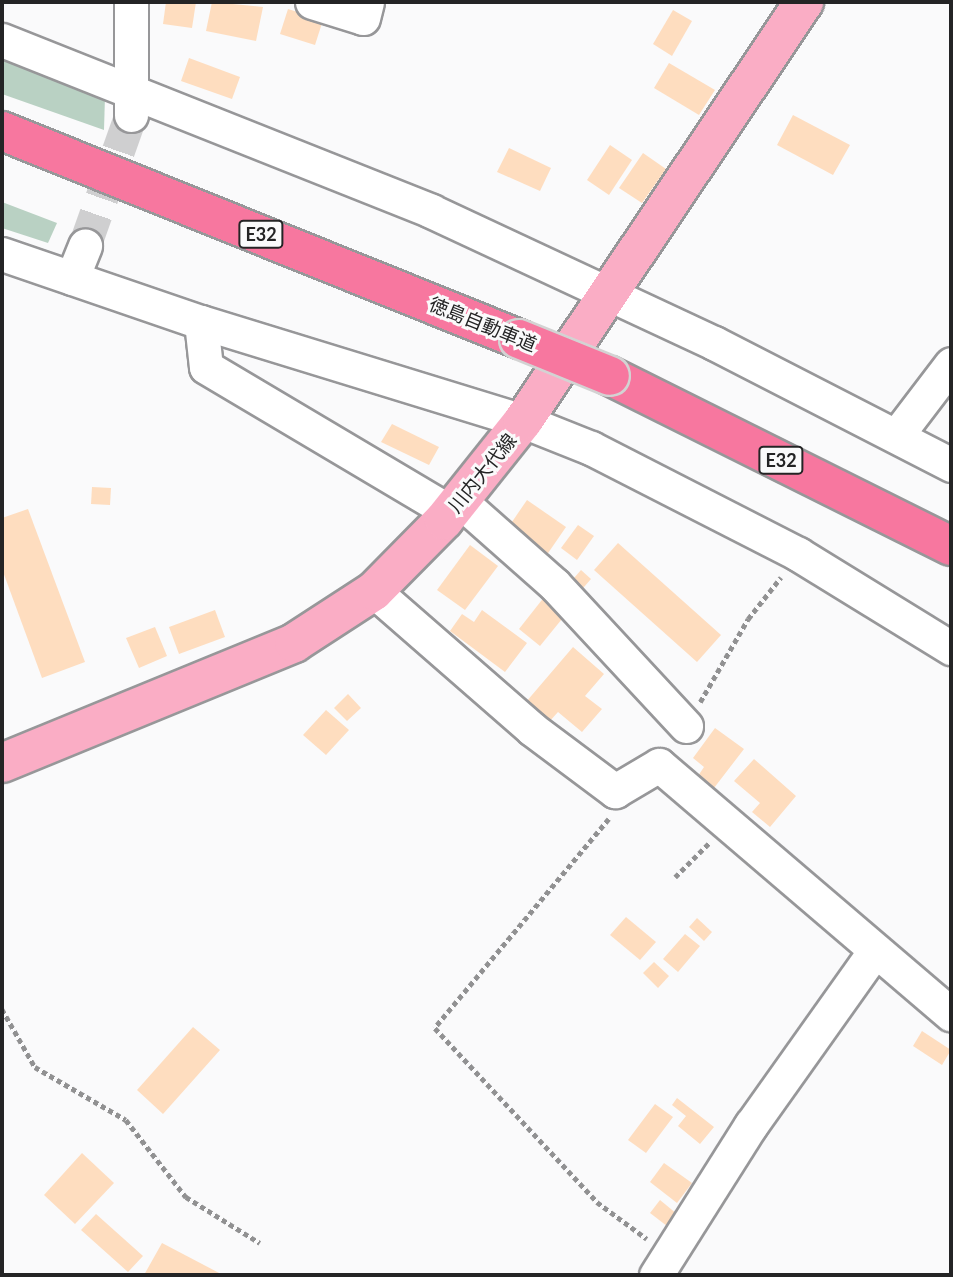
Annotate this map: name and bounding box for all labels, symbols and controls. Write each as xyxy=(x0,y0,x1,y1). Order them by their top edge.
road number: E32 xyxy=(238,220,284,248)
street label: 徳島自動車道 xyxy=(426,292,540,356)
street label: 川内大代線 xyxy=(443,429,521,517)
road number: E32 xyxy=(758,446,804,474)

